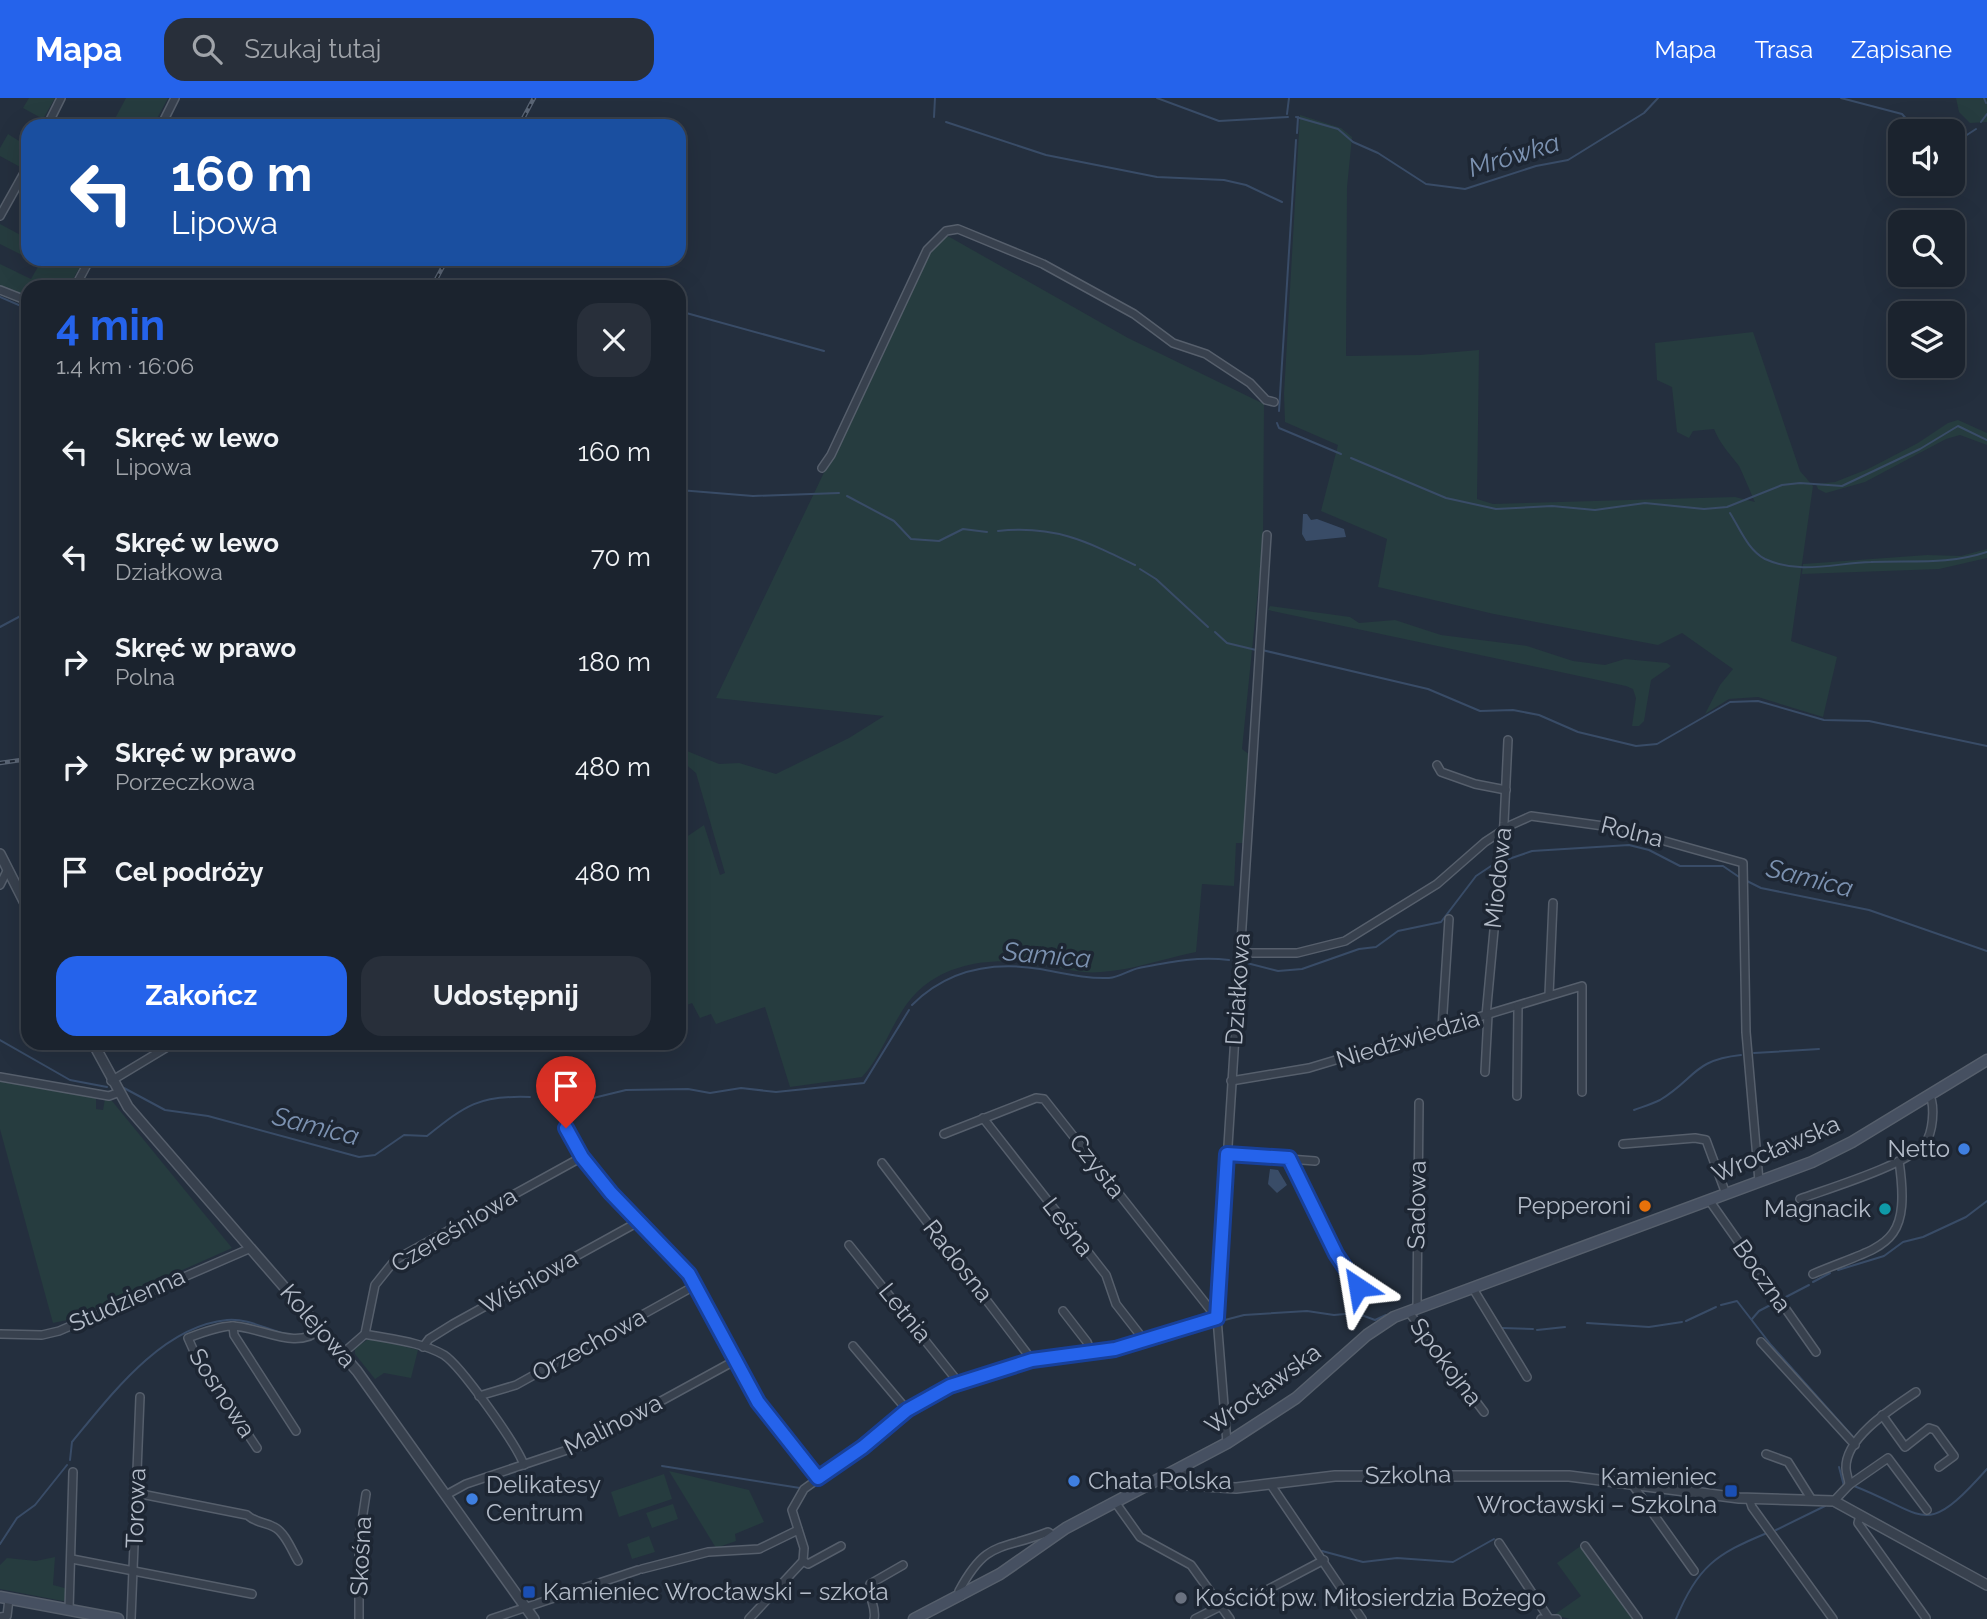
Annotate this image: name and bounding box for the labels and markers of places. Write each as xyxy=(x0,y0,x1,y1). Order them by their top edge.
pin xyxy=(536,1056,596,1128)
place label: Netto xyxy=(1888,1134,1950,1163)
marker: Netto xyxy=(1956,1141,1972,1157)
place label: Pepperoni xyxy=(1517,1191,1631,1220)
place label: Magnacik xyxy=(1764,1194,1871,1223)
marker: Pepperoni xyxy=(1637,1198,1653,1214)
marker: Magnacik xyxy=(1877,1201,1893,1217)
place label: Kamieniec Wrocławski – Szkolna xyxy=(1477,1462,1717,1519)
place label: Chata Polska xyxy=(1088,1466,1232,1495)
place label: Delikatesy Centrum xyxy=(486,1470,601,1527)
marker: Chata Polska xyxy=(1066,1473,1082,1489)
marker: Kamieniec Wrocławski – Szkolna xyxy=(1723,1483,1739,1499)
marker: Delikatesy Centrum xyxy=(464,1491,480,1507)
place label: Kamieniec Wrocławski – szkoła xyxy=(543,1577,888,1606)
place label: Kościół pw. Miłosierdzia Bożego xyxy=(1195,1583,1546,1612)
marker: Kamieniec Wrocławski – szkoła xyxy=(521,1584,537,1600)
marker: Kościół pw. Miłosierdzia Bożego xyxy=(1173,1590,1189,1606)

